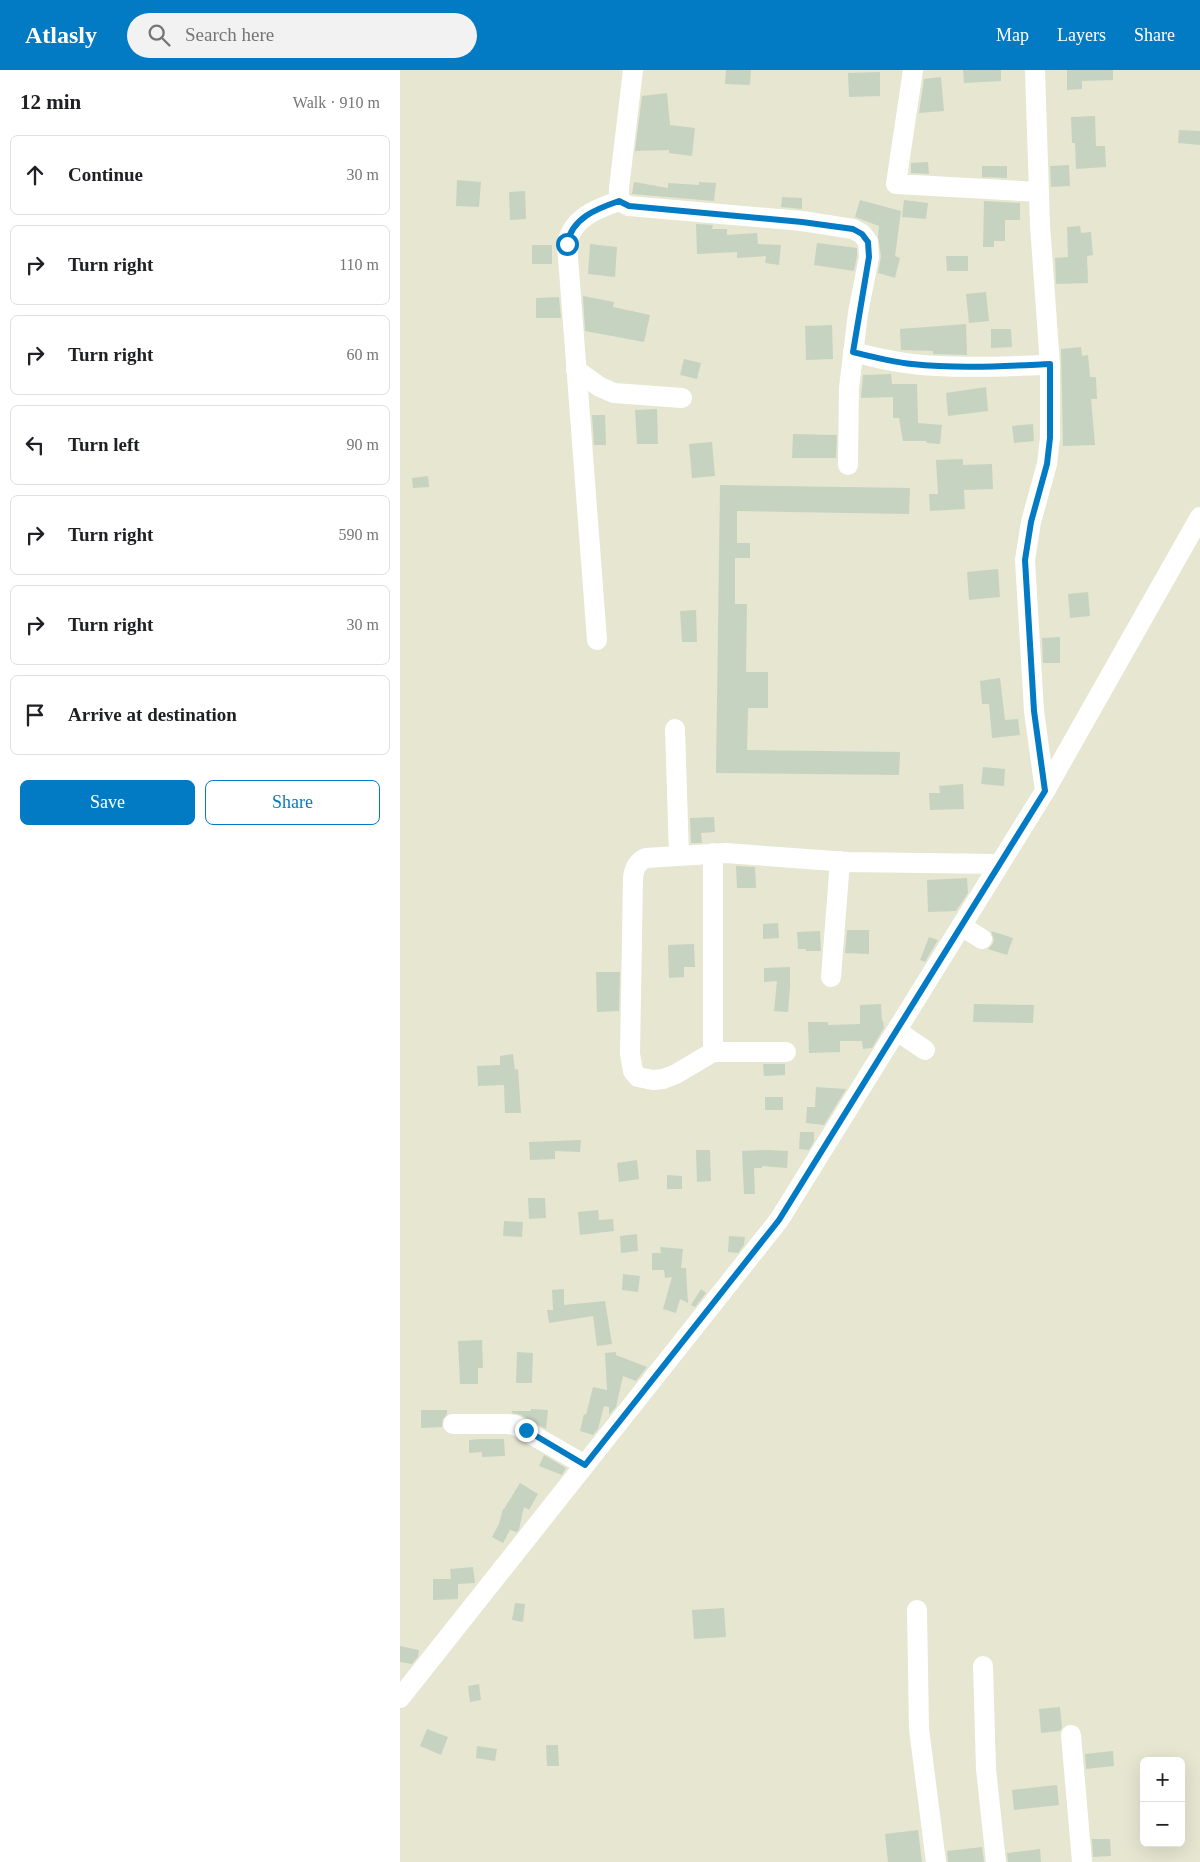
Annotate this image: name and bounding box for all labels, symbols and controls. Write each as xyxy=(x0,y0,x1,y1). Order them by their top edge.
search box xyxy=(127,13,477,58)
icon: search xyxy=(145,21,173,49)
text: Atlasly xyxy=(25,22,97,48)
text: Search here xyxy=(185,24,274,45)
text: Map xyxy=(996,25,1029,45)
text: Layers xyxy=(1057,25,1106,45)
text: Share xyxy=(1134,25,1175,45)
text: 12 min xyxy=(20,90,81,114)
text: Walk · 910 m xyxy=(293,94,380,111)
icon: ahead xyxy=(21,161,49,189)
text: Continue xyxy=(68,164,143,185)
text: 30 m xyxy=(347,166,379,183)
route start xyxy=(556,233,579,256)
icon: right xyxy=(21,251,49,279)
text: Turn right xyxy=(68,254,153,275)
text: 110 m xyxy=(339,256,379,273)
icon: right xyxy=(21,341,49,369)
text: Turn right xyxy=(68,344,153,365)
text: 60 m xyxy=(347,346,379,363)
icon: left xyxy=(21,431,49,459)
text: Turn left xyxy=(68,434,140,455)
text: 90 m xyxy=(347,436,379,453)
icon: right xyxy=(21,521,49,549)
text: Turn right xyxy=(68,524,153,545)
text: 590 m xyxy=(339,526,379,543)
icon: right xyxy=(21,611,49,639)
text: Turn right xyxy=(68,614,153,635)
text: 30 m xyxy=(347,616,379,633)
icon: arrive xyxy=(21,701,49,729)
text: Arrive at destination xyxy=(68,704,237,725)
button: Save xyxy=(20,780,195,825)
button: Share xyxy=(205,780,380,825)
route end xyxy=(515,1419,538,1442)
map controls xyxy=(1140,1757,1185,1847)
button: + xyxy=(1140,1757,1185,1802)
button: − xyxy=(1140,1802,1185,1847)

